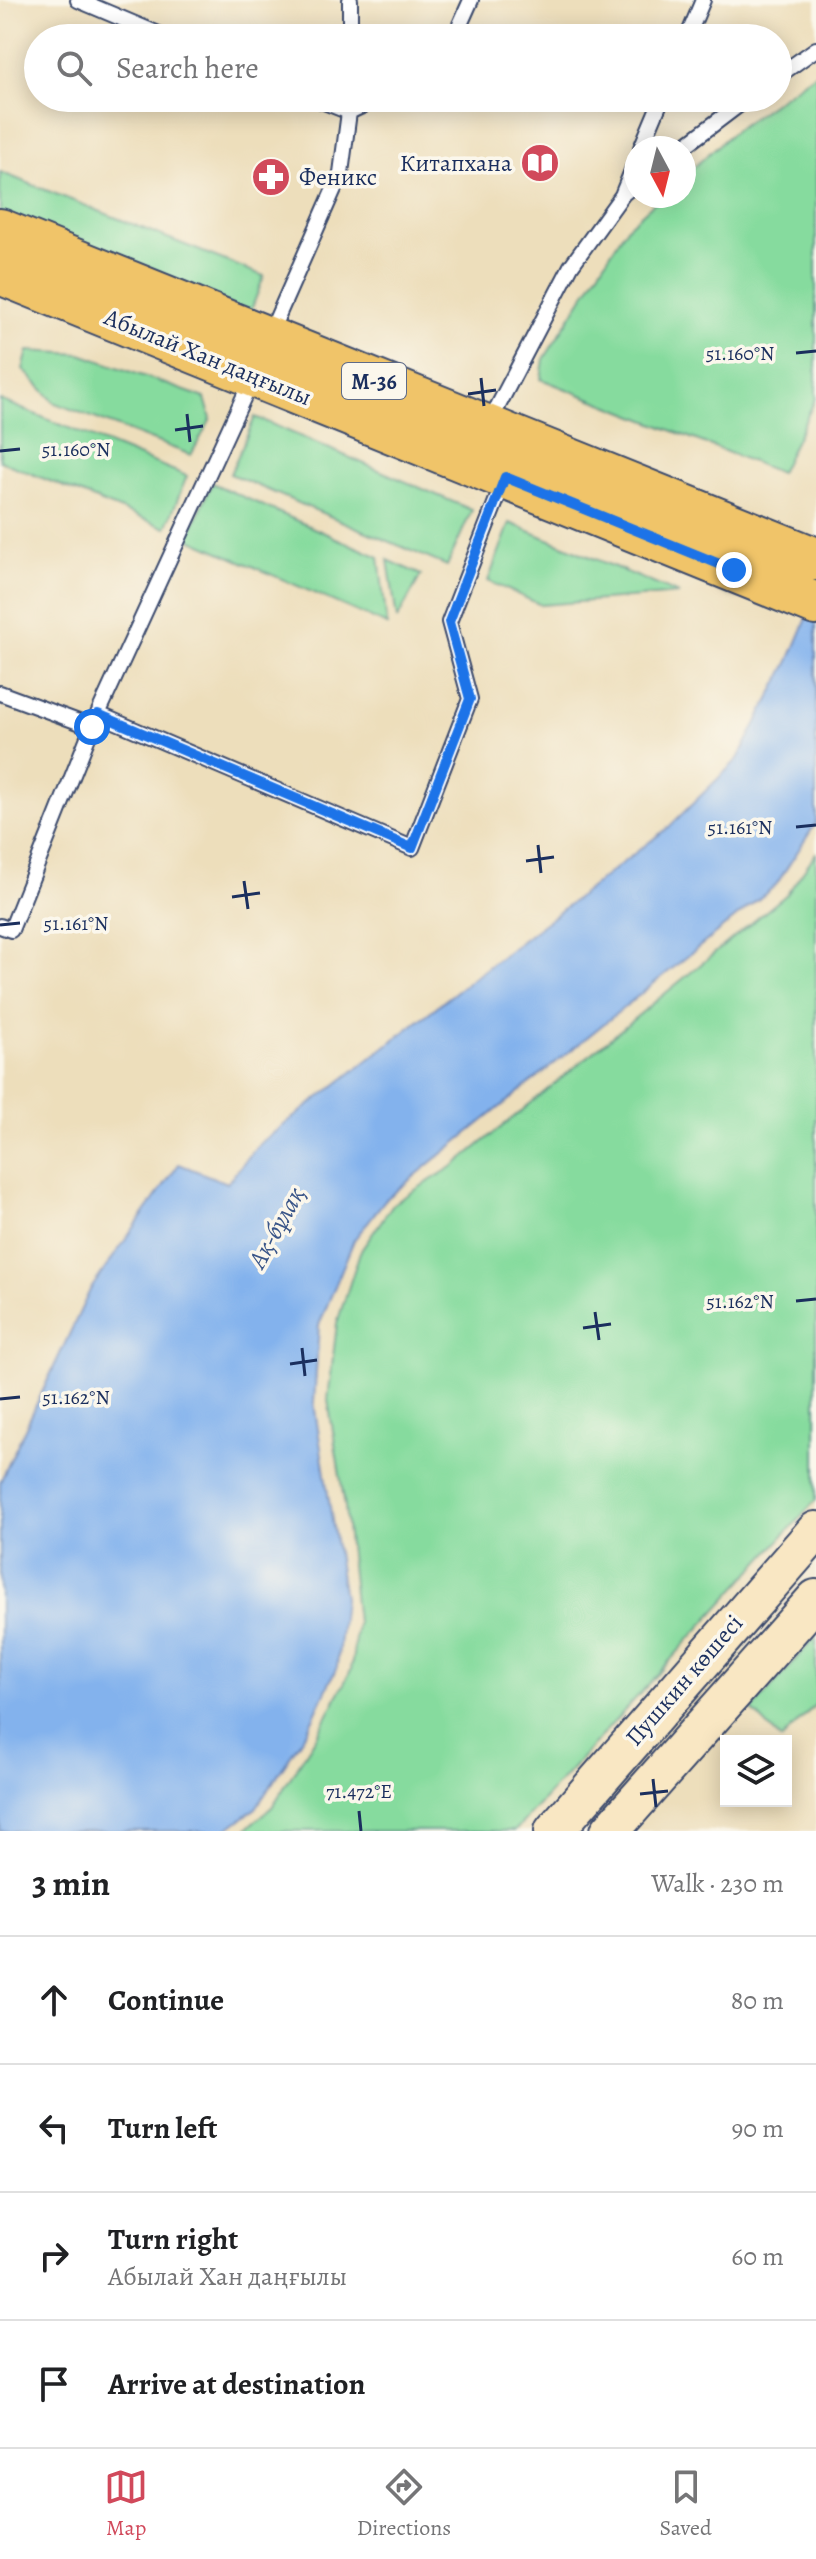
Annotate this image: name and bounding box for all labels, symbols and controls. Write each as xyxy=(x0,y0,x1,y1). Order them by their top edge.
search box xyxy=(24,24,792,112)
icon: search xyxy=(52,46,96,90)
text: Search here xyxy=(116,48,259,88)
north arrow xyxy=(624,136,696,208)
library icon: Китапхана xyxy=(519,142,561,184)
place label: Китапхана xyxy=(400,147,512,179)
pharmacy icon: Феникс xyxy=(250,156,292,198)
place label: Феникс xyxy=(299,161,377,193)
street label: Абылай Хан даңғылы xyxy=(99,300,316,413)
text: 51.160°N xyxy=(706,340,774,367)
road number: M-36 xyxy=(342,363,406,399)
text: 51.160°N xyxy=(42,436,110,463)
route end xyxy=(716,552,752,588)
route start xyxy=(74,709,110,745)
text: 51.161°N xyxy=(708,814,772,841)
text: 51.161°N xyxy=(44,910,108,937)
water label: Ақ-бұлақ xyxy=(239,1180,313,1276)
text: 51.162°N xyxy=(706,1288,774,1315)
text: 51.162°N xyxy=(42,1384,110,1411)
street label: Пушкин көшесі xyxy=(618,1608,750,1752)
map controls xyxy=(720,1735,792,1807)
button: layers xyxy=(720,1735,792,1807)
text: 71.472°E xyxy=(326,1778,392,1805)
text: 3 min xyxy=(32,1860,110,1907)
text: Walk · 230 m xyxy=(651,1866,784,1901)
icon: ahead xyxy=(32,1978,76,2022)
text: Continue xyxy=(108,1980,224,2020)
text: 80 m xyxy=(731,1983,784,2018)
icon: left xyxy=(32,2106,76,2150)
text: Turn left xyxy=(108,2108,217,2148)
text: 90 m xyxy=(732,2111,784,2146)
text: Turn right xyxy=(108,2219,238,2259)
icon: right xyxy=(32,2234,76,2278)
text: 60 m xyxy=(731,2239,784,2274)
text: Абылай Хан даңғылы xyxy=(108,2259,347,2294)
icon: arrive xyxy=(32,2362,76,2406)
text: Arrive at destination xyxy=(108,2364,365,2404)
tab: Map xyxy=(104,2465,148,2543)
tab: Directions xyxy=(357,2465,451,2543)
tab: Saved xyxy=(660,2465,712,2543)

